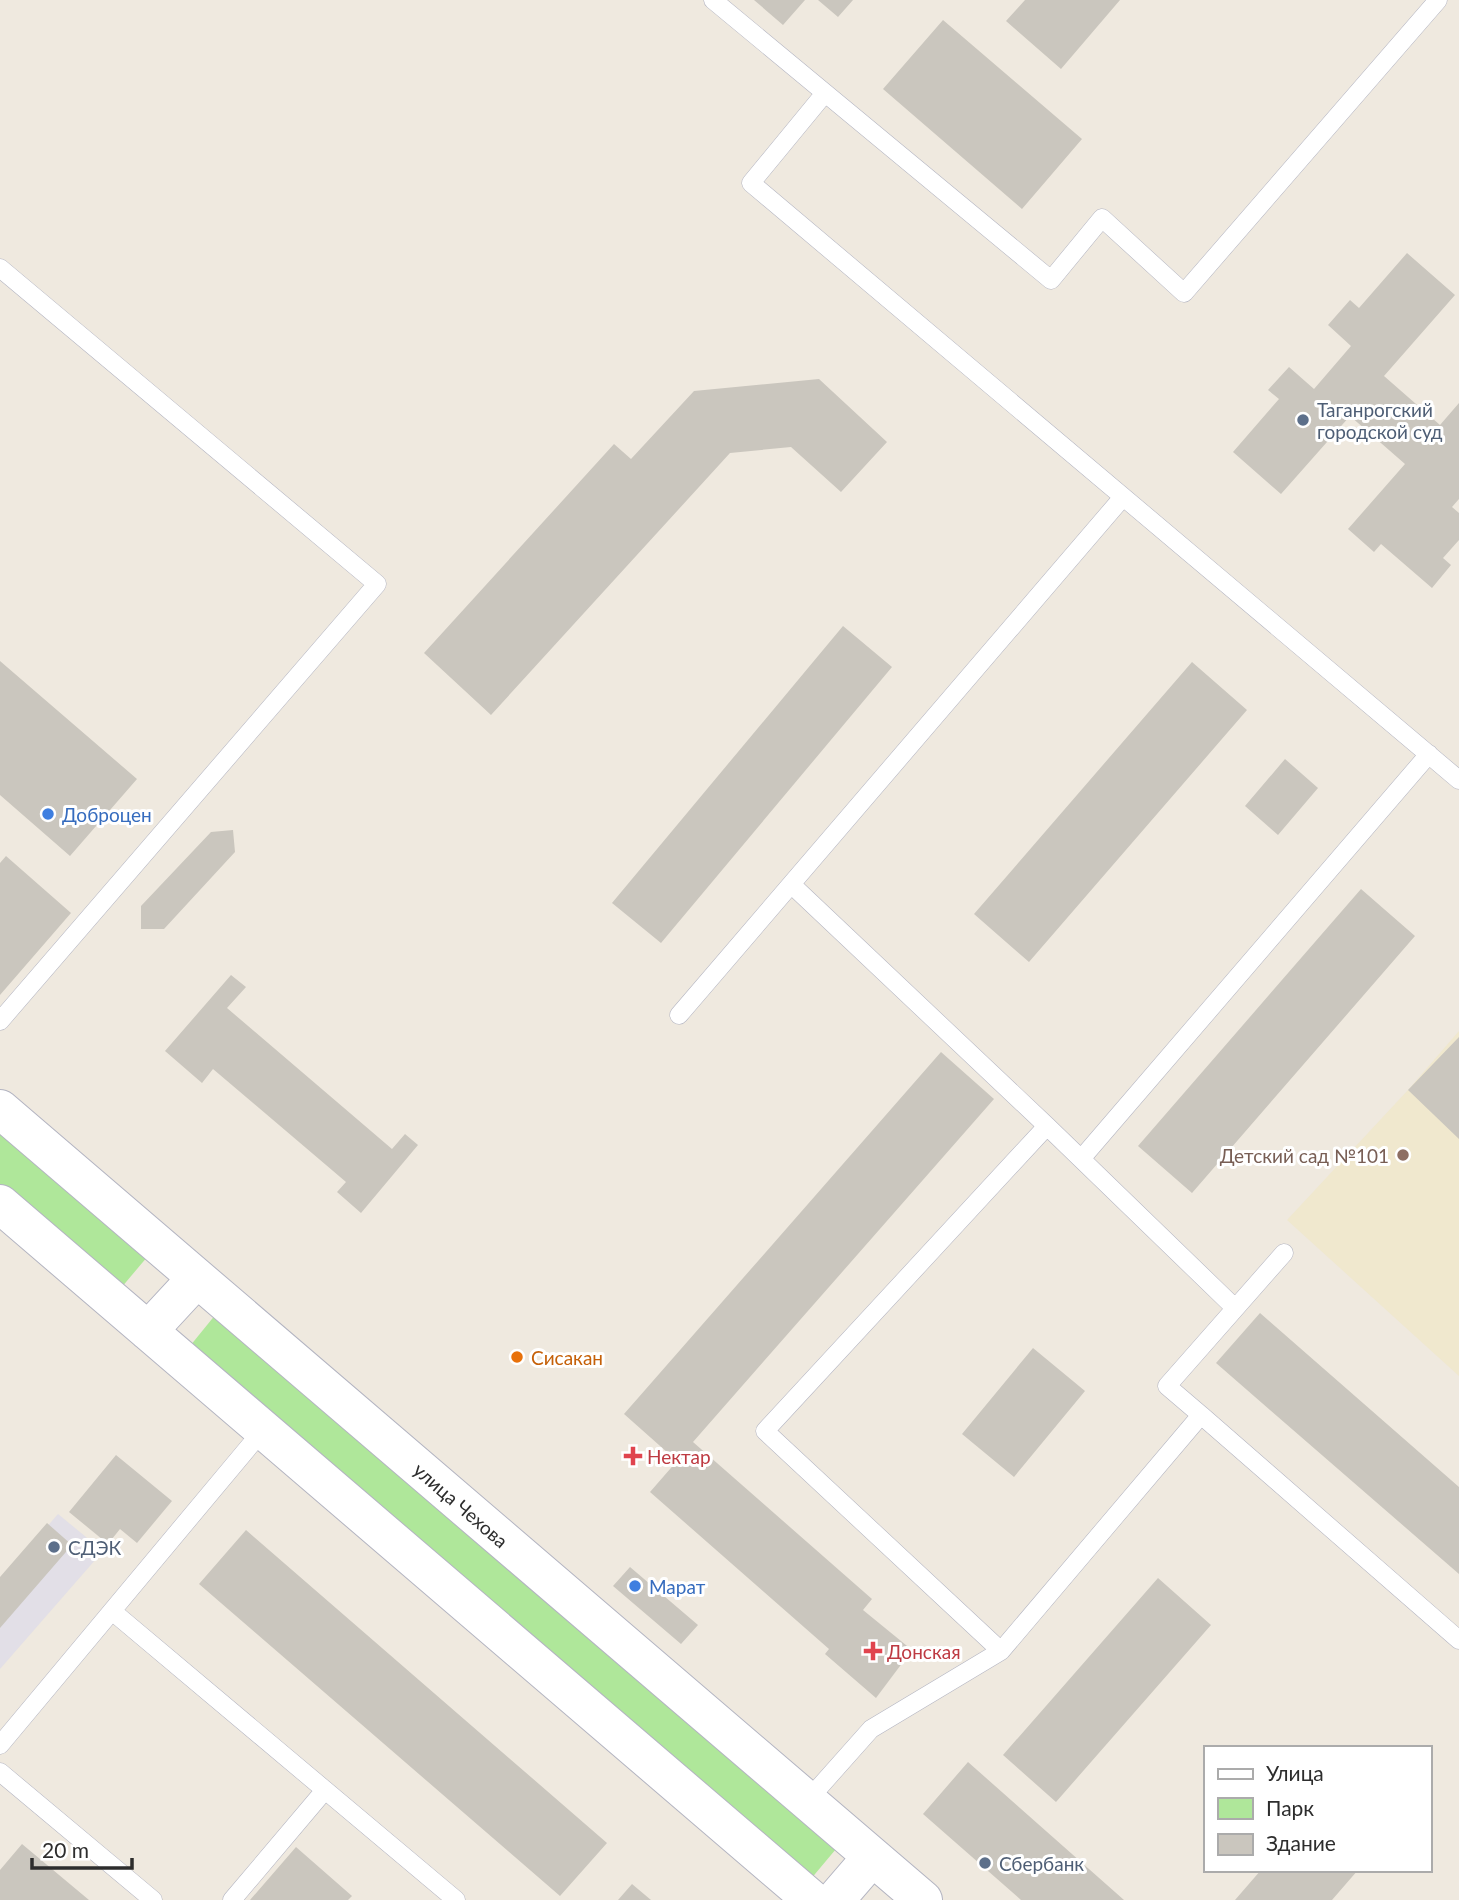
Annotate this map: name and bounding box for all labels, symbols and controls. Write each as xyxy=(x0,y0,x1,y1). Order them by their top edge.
place label: Таганрогский городской суд xyxy=(1317,398,1443,443)
marker: Таганрогский городской суд xyxy=(1295,412,1311,428)
place label: Доброцен xyxy=(62,803,152,826)
marker: Доброцен xyxy=(40,806,56,822)
place label: Детский сад №101 xyxy=(1220,1144,1389,1167)
marker: Детский сад №101 xyxy=(1395,1147,1411,1163)
place label: Сисакан xyxy=(531,1346,603,1369)
marker: Сисакан xyxy=(509,1349,525,1365)
place label: Нектар xyxy=(647,1445,711,1468)
marker: Нектар xyxy=(625,1448,641,1464)
street label: улица Чехова xyxy=(409,1458,513,1552)
place label: СДЭК xyxy=(68,1536,121,1559)
marker: СДЭК xyxy=(46,1539,62,1555)
place label: Марат xyxy=(649,1575,706,1598)
marker: Марат xyxy=(627,1578,643,1594)
place label: Донская xyxy=(887,1640,961,1663)
marker: Донская xyxy=(865,1643,881,1659)
legend xyxy=(1204,1746,1431,1872)
text: Улица xyxy=(1266,1760,1324,1785)
text: Парк xyxy=(1266,1795,1314,1820)
scale bar xyxy=(32,1826,131,1870)
text: Здание xyxy=(1266,1830,1336,1855)
text: 20 m xyxy=(42,1837,89,1862)
place label: Сбербанк xyxy=(999,1852,1084,1875)
marker: Сбербанк xyxy=(977,1855,993,1871)

